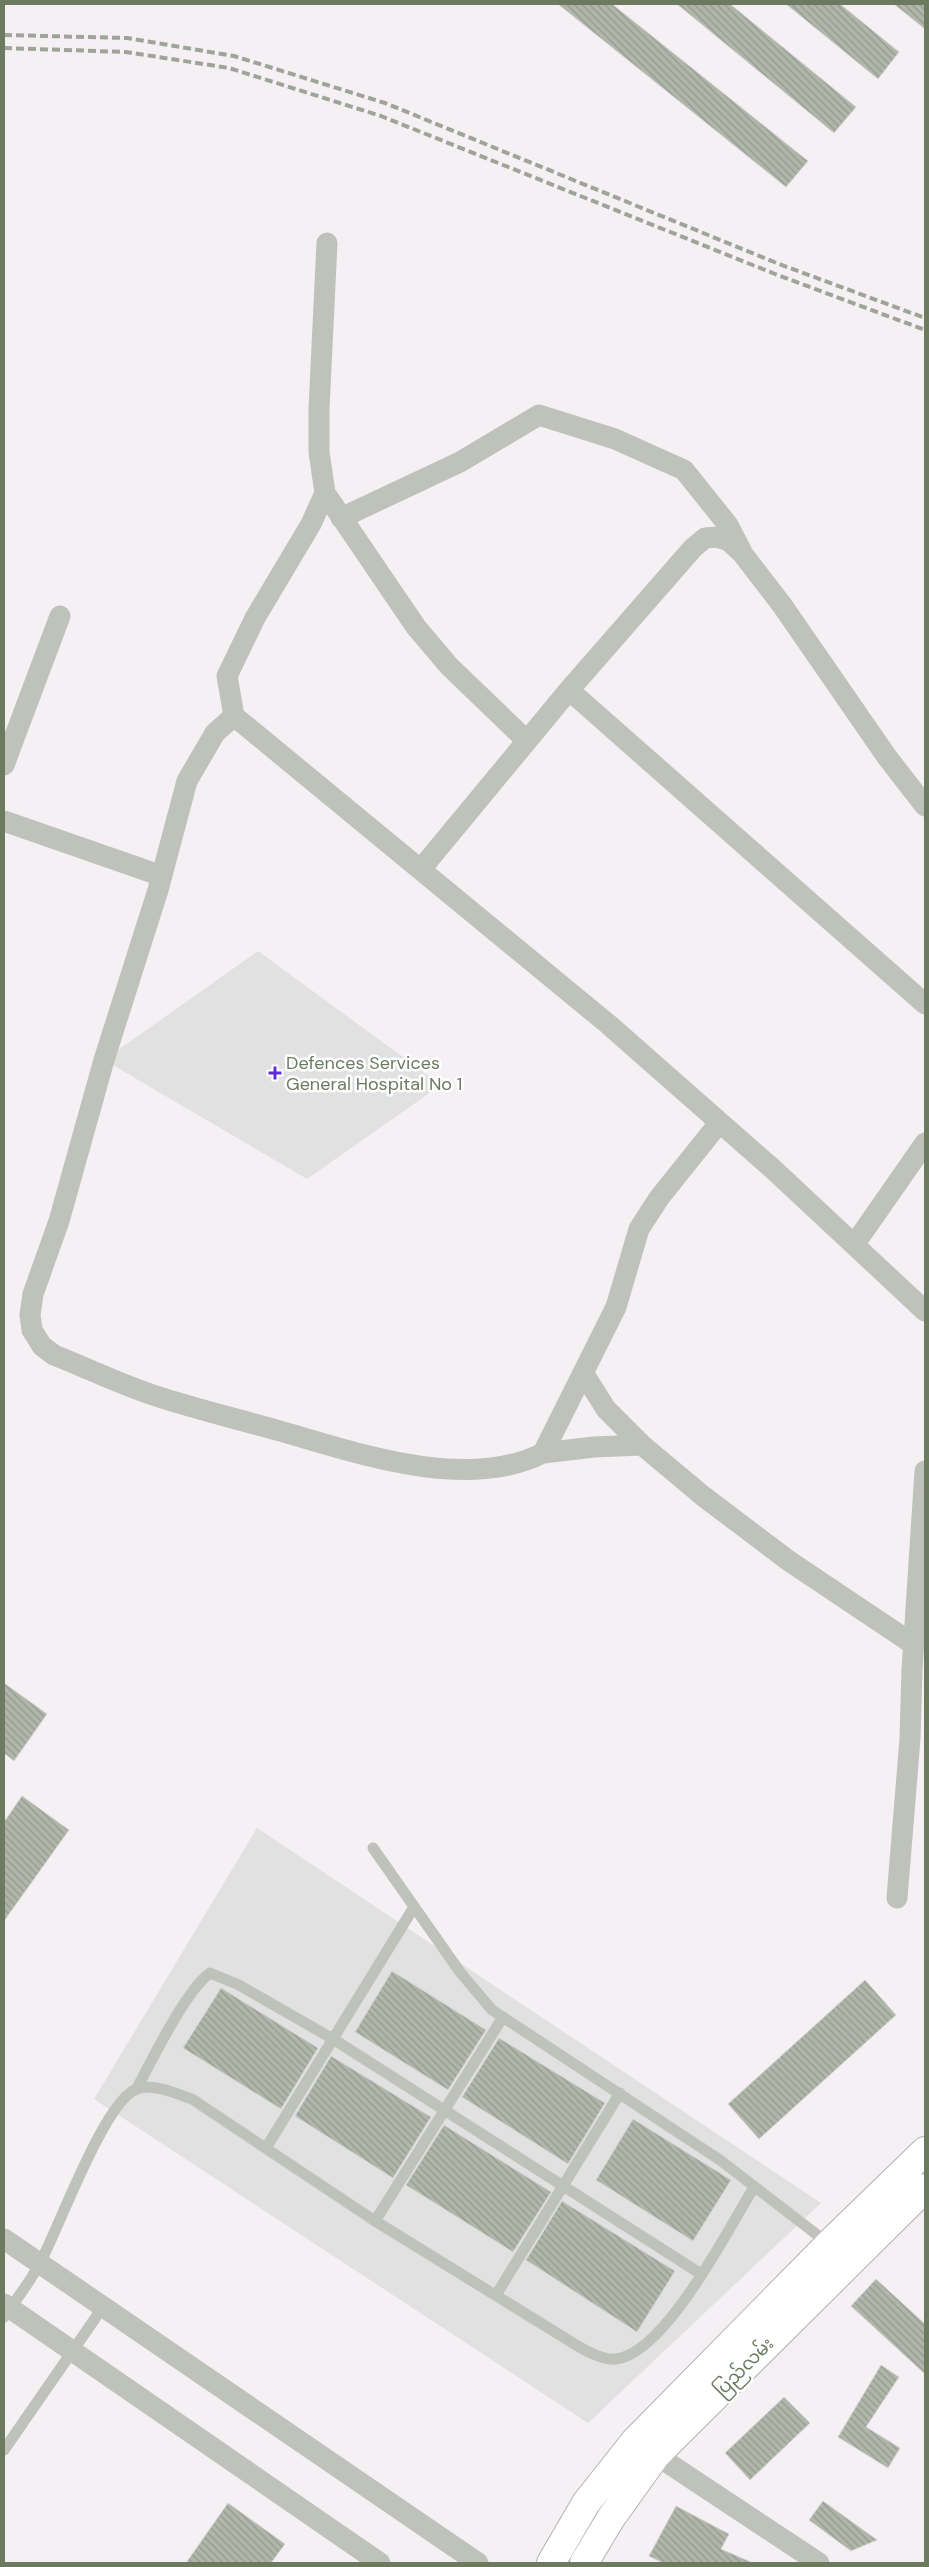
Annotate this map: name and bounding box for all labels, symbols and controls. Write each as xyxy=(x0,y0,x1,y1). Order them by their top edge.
place label: Defences Services General Hospital No 1 xyxy=(286,1051,462,1096)
marker: Defences Services General Hospital No 1 xyxy=(268,1066,282,1080)
street label: ပြည်လမ်း xyxy=(708,2331,781,2404)

